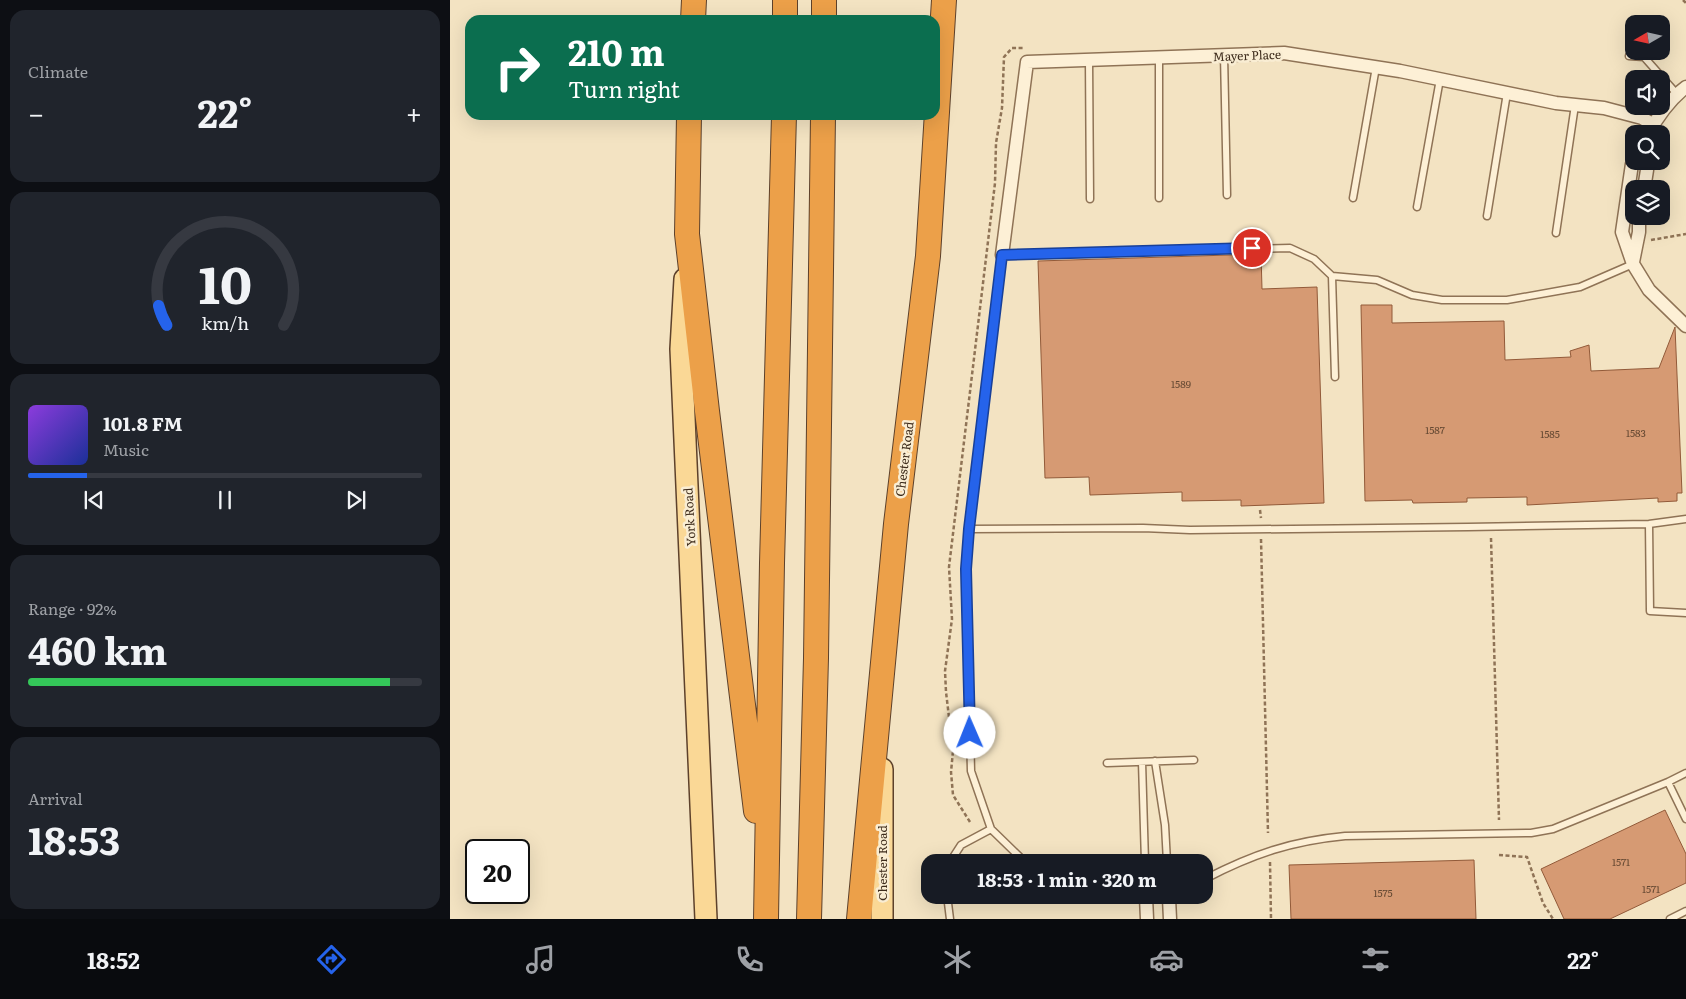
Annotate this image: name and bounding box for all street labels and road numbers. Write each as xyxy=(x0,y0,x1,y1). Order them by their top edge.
street label: Mayer Place xyxy=(1213,45,1281,65)
street label: Chester Road xyxy=(890,420,918,498)
street label: York Road xyxy=(678,487,700,547)
street label: Chester Road xyxy=(873,825,891,901)

